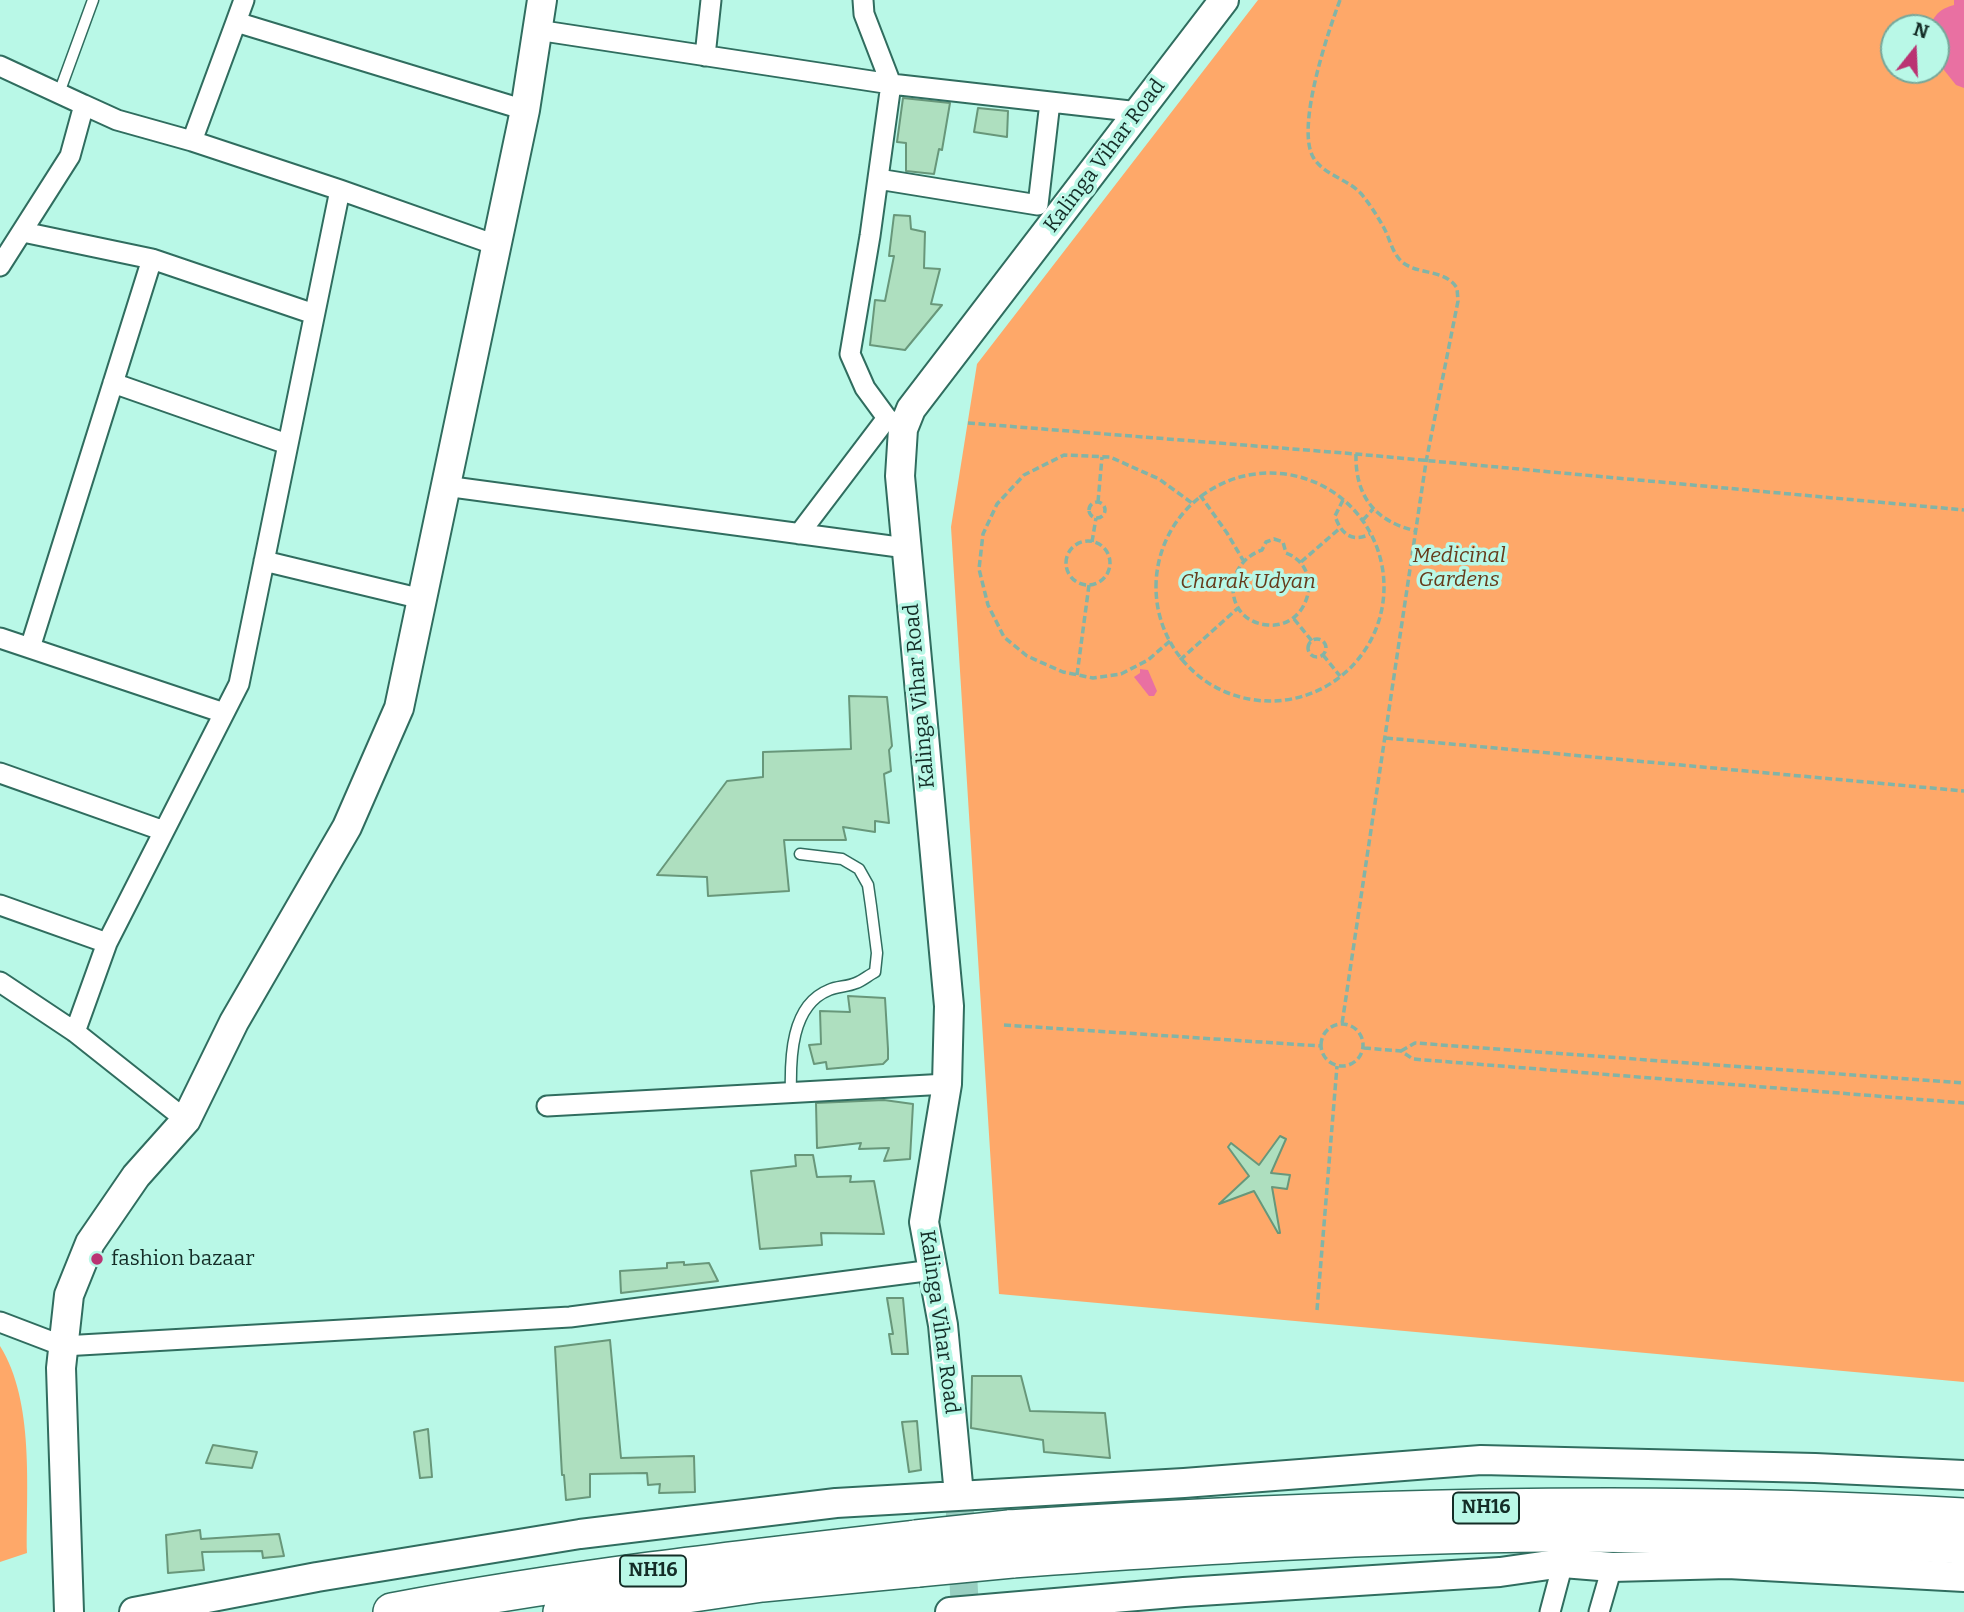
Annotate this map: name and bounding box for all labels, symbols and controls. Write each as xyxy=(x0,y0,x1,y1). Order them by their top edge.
north arrow xyxy=(1880,14,1950,84)
text: N xyxy=(1910,17,1932,44)
street label: Kalinga Vihar Road xyxy=(1039,74,1171,238)
park label: Medicinal Gardens xyxy=(1412,543,1506,593)
park label: Charak Udyan xyxy=(1180,569,1316,595)
street label: Kalinga Vihar Road xyxy=(899,602,941,790)
street label: Kalinga Vihar Road xyxy=(914,1228,964,1416)
place label: fashion bazaar xyxy=(111,1246,255,1272)
marker: fashion bazaar xyxy=(89,1251,105,1267)
road number: NH16 xyxy=(1453,1492,1519,1524)
road number: NH16 xyxy=(620,1555,686,1586)

